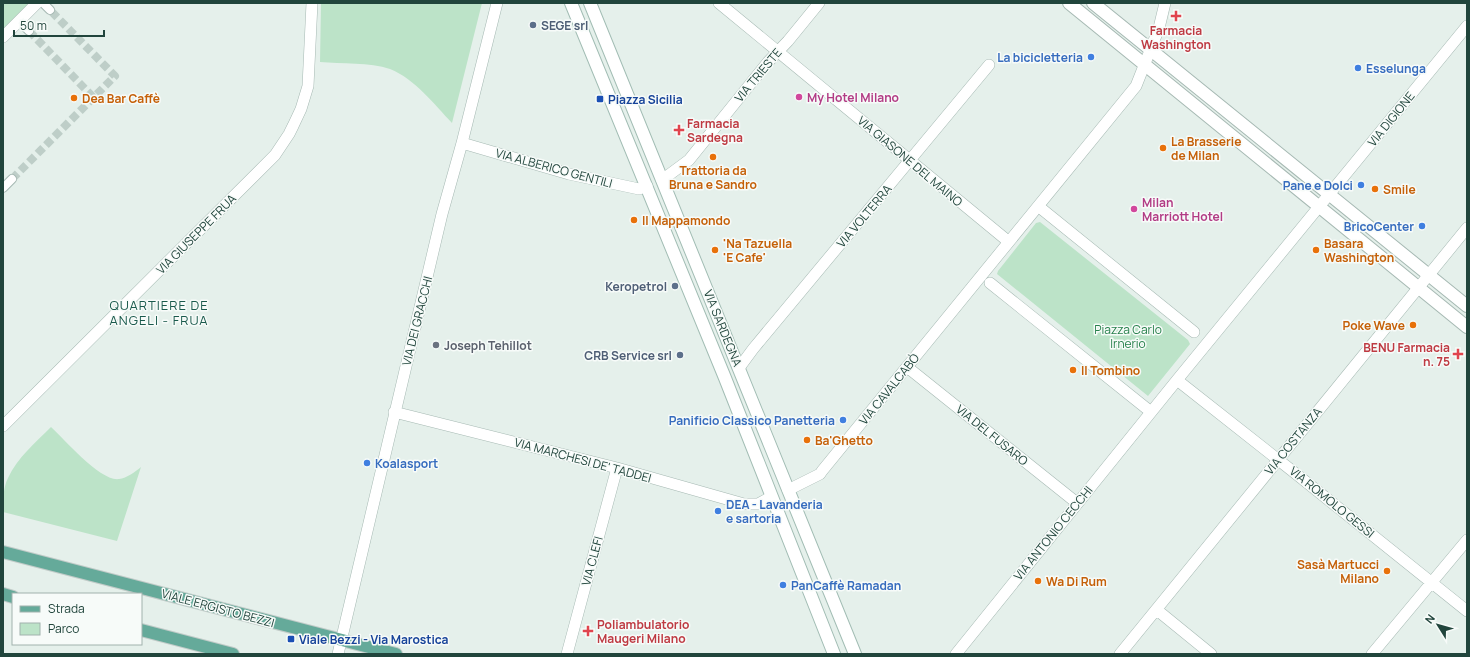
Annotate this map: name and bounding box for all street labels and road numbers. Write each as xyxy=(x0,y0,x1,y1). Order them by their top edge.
street label: VIA TRIESTE xyxy=(730,44,786,106)
street label: VIA DIGIONE xyxy=(1364,88,1418,150)
street label: VIA GIASONE DEL MAINO xyxy=(854,112,966,210)
street label: VIA ALBERICO GENTILI xyxy=(494,144,614,192)
street label: VIA VOLTERRA xyxy=(833,181,896,251)
street label: VIA GIUSEPPE FRUA xyxy=(152,190,240,278)
street label: VIA DEI GRACCHI xyxy=(398,274,436,368)
street label: VIA SARDEGNA xyxy=(700,287,746,369)
street label: VIA CAVALCABÒ xyxy=(855,349,923,428)
street label: VIA DEL FUSARO xyxy=(952,401,1032,470)
street label: VIA COSTANZA xyxy=(1260,403,1326,478)
street label: VIA MARCHESI DE' TADDEI xyxy=(513,434,653,486)
street label: VIA ROMOLO GESSI xyxy=(1286,462,1378,542)
street label: VIA ANTONIO CECCHI xyxy=(1010,482,1096,584)
street label: VIA CLEFI xyxy=(577,534,607,588)
street label: VIALE ERGISTO BEZZI xyxy=(160,585,276,631)

